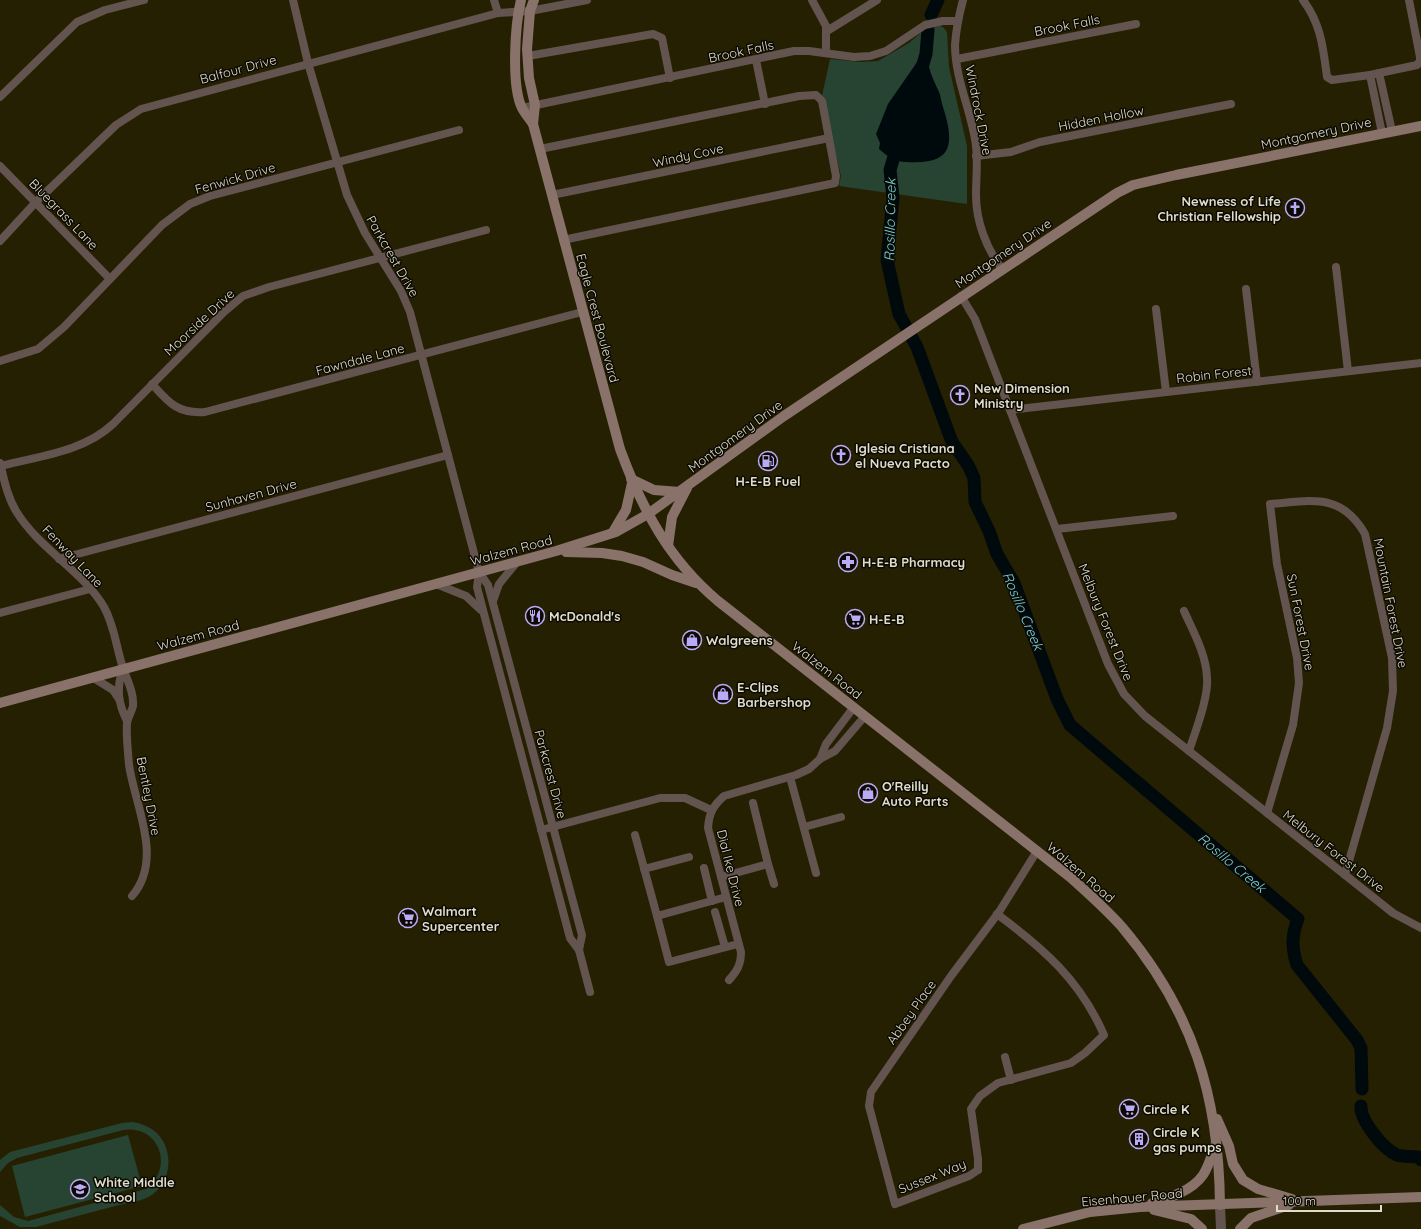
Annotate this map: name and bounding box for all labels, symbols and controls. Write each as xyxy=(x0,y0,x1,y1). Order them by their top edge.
street label: Brook Falls xyxy=(1033,11,1101,39)
street label: Brook Falls xyxy=(707,36,775,66)
street label: Balfour Drive xyxy=(198,51,278,87)
street label: Windrock Drive xyxy=(962,63,996,157)
street label: Hidden Hollow xyxy=(1057,102,1145,134)
street label: Montgomery Drive xyxy=(1259,113,1373,153)
street label: Windy Cove xyxy=(651,140,725,170)
street label: Fenwick Drive xyxy=(193,159,277,197)
street label: Bluegrass Lane xyxy=(26,175,102,253)
water label: Rosillo Creek xyxy=(880,177,900,262)
place label: Newness of Life Christian Fellowship xyxy=(1157,193,1281,224)
church icon: Newness of Life Christian Fellowship xyxy=(1284,197,1306,219)
street label: Parkcrest Drive xyxy=(363,212,423,300)
street label: Montgomery Drive xyxy=(952,215,1054,291)
street label: Eagle Crest Boulevard xyxy=(573,252,623,384)
street label: Moorside Drive xyxy=(160,285,238,359)
street label: Fawndale Lane xyxy=(314,339,406,379)
street label: Robin Forest xyxy=(1175,362,1253,386)
place label: New Dimension Ministry xyxy=(974,380,1070,411)
church icon: New Dimension Ministry xyxy=(949,384,971,406)
street label: Montgomery Drive xyxy=(685,396,785,476)
place label: Iglesia Cristiana el Nueva Pacto xyxy=(855,440,955,471)
church icon: Iglesia Cristiana el Nueva Pacto xyxy=(830,444,852,466)
fuel station icon: H-E-B Fuel xyxy=(757,450,779,472)
place label: H-E-B Fuel xyxy=(735,473,801,489)
street label: Sunhaven Drive xyxy=(204,475,298,515)
street label: Fenway Lane xyxy=(39,522,107,590)
street label: Walzem Road xyxy=(468,531,554,569)
street label: Mountain Forest Drive xyxy=(1371,537,1411,669)
pharmacy icon: H-E-B Pharmacy xyxy=(837,551,859,573)
place label: H-E-B Pharmacy xyxy=(862,554,965,570)
street label: Melbury Forest Drive xyxy=(1075,561,1137,683)
water label: Rosillo Creek xyxy=(998,569,1048,654)
street label: Sun Forest Drive xyxy=(1284,572,1318,672)
restaurant icon: McDonald's xyxy=(524,605,546,627)
place label: McDonald's xyxy=(549,608,620,624)
supermarket icon: H-E-B xyxy=(844,608,866,630)
place label: H-E-B xyxy=(869,611,905,627)
street label: Walzem Road xyxy=(155,616,241,654)
shop icon: Walgreens xyxy=(681,629,703,651)
place label: Walgreens xyxy=(706,632,773,648)
street label: Walzem Road xyxy=(789,638,865,702)
place label: E-Clips Barbershop xyxy=(737,679,811,710)
shop icon: E-Clips Barbershop xyxy=(712,683,734,705)
street label: Parkcrest Drive xyxy=(531,728,571,820)
street label: Bentley Drive xyxy=(134,755,164,837)
place label: O'Reilly Auto Parts xyxy=(882,778,948,809)
shop icon: O'Reilly Auto Parts xyxy=(857,782,879,804)
street label: Melbury Forest Drive xyxy=(1280,806,1388,896)
street label: Dial Ike Drive xyxy=(714,828,748,908)
water label: Rosillo Creek xyxy=(1194,829,1271,898)
street label: Walzem Road xyxy=(1044,838,1118,906)
place label: Walmart Supercenter xyxy=(422,903,500,934)
supermarket icon: Walmart Supercenter xyxy=(397,907,419,929)
street label: Abbey Place xyxy=(883,977,939,1047)
supermarket icon: Circle K xyxy=(1118,1098,1140,1120)
place label: Circle K xyxy=(1143,1101,1190,1117)
place label: Circle K gas pumps xyxy=(1153,1124,1222,1155)
building icon: Circle K gas pumps xyxy=(1128,1128,1150,1150)
street label: Sussex Way xyxy=(896,1155,968,1197)
place label: White Middle School xyxy=(94,1174,175,1205)
school or university icon: White Middle School xyxy=(69,1178,91,1200)
street label: Eisenhauer Road xyxy=(1081,1185,1183,1209)
scale bar xyxy=(1277,1187,1381,1213)
text: 100 m xyxy=(1283,1193,1316,1208)

